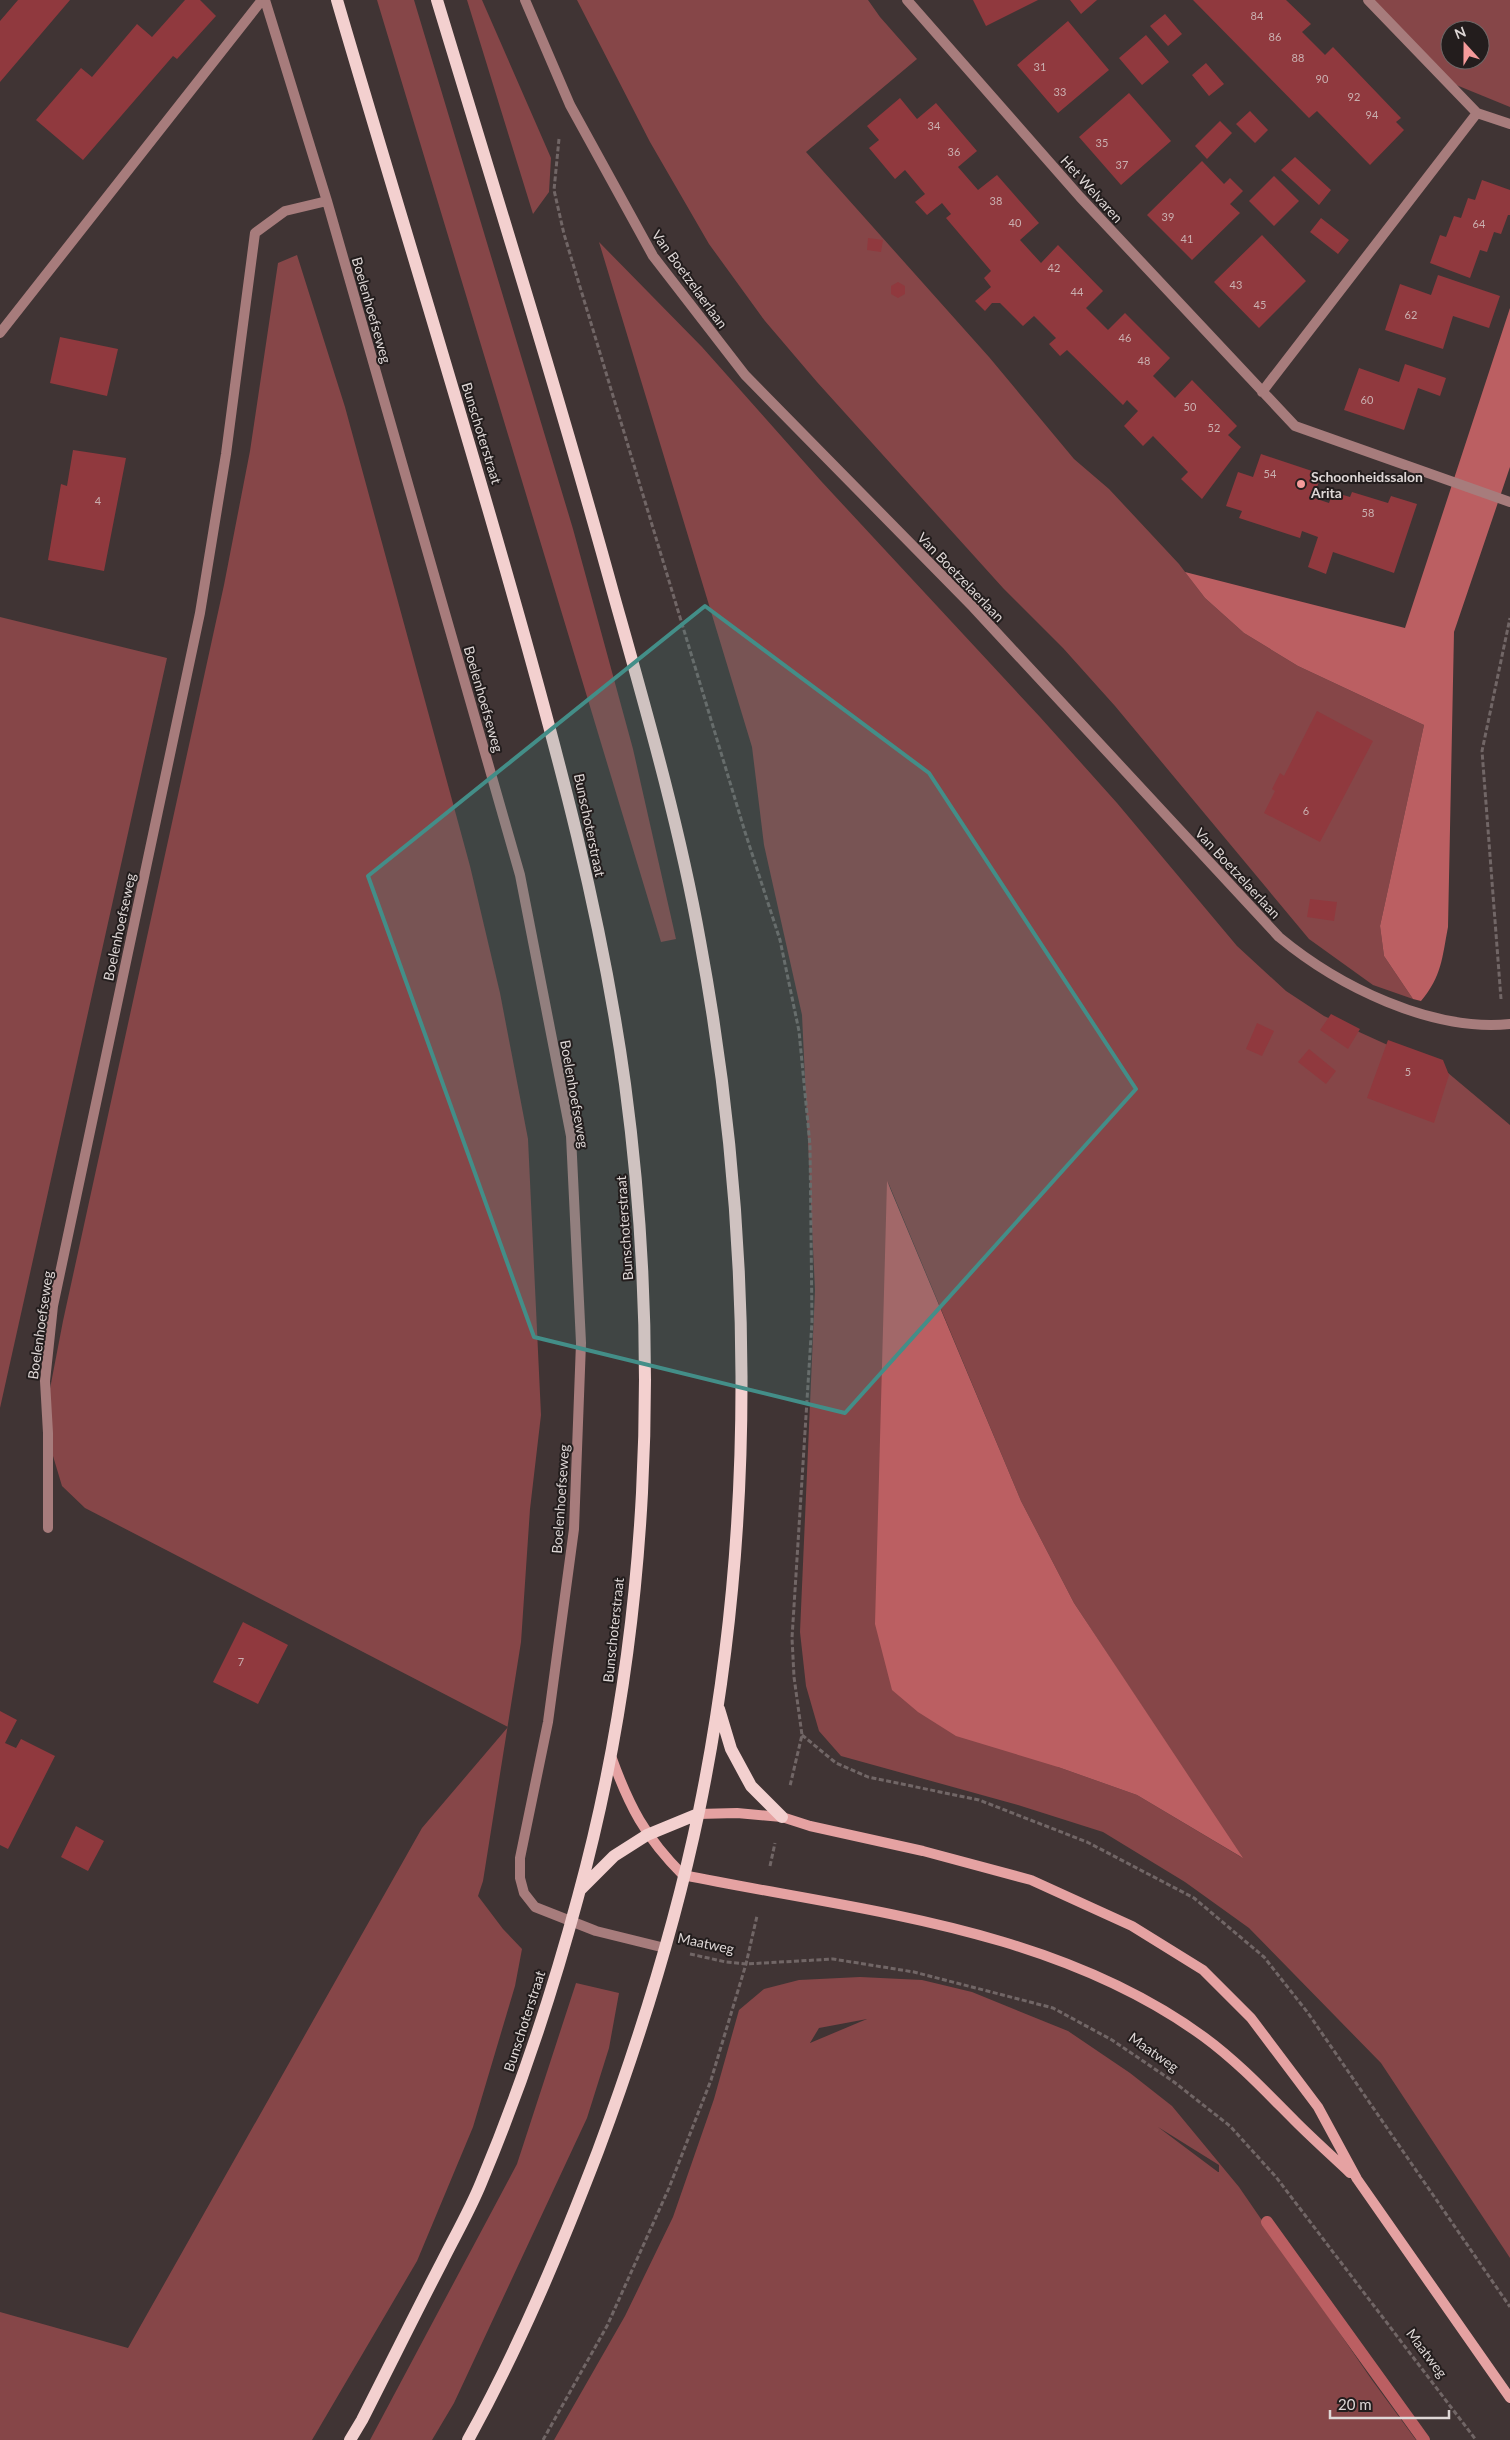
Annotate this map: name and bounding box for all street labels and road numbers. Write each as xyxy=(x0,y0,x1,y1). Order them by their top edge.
street label: Het Welvaren xyxy=(1057,152,1127,226)
street label: Van Boetzelaerlaan xyxy=(649,227,731,331)
street label: Boelenhoefseweg xyxy=(349,255,395,365)
street label: Bunschoterstraat xyxy=(458,380,506,486)
street label: Van Boetzelaerlaan xyxy=(914,529,1008,625)
street label: Boelenhoefseweg xyxy=(461,644,507,754)
street label: Bunschoterstraat xyxy=(571,772,609,878)
street label: Van Boetzelaerlaan xyxy=(1192,824,1284,922)
street label: Boelenhoefseweg xyxy=(99,872,139,982)
street label: Boelenhoefseweg xyxy=(557,1038,593,1150)
street label: Bunschoterstraat xyxy=(612,1175,636,1281)
street label: Boelenhoefseweg xyxy=(24,1269,56,1381)
street label: Boelenhoefseweg xyxy=(548,1444,572,1554)
street label: Bunschoterstraat xyxy=(599,1577,627,1683)
street label: Maatweg xyxy=(676,1929,736,1957)
street label: Bunschoterstraat xyxy=(500,1968,548,2074)
street label: Maatweg xyxy=(1126,2029,1182,2075)
street label: Maatweg xyxy=(1403,2325,1451,2381)

